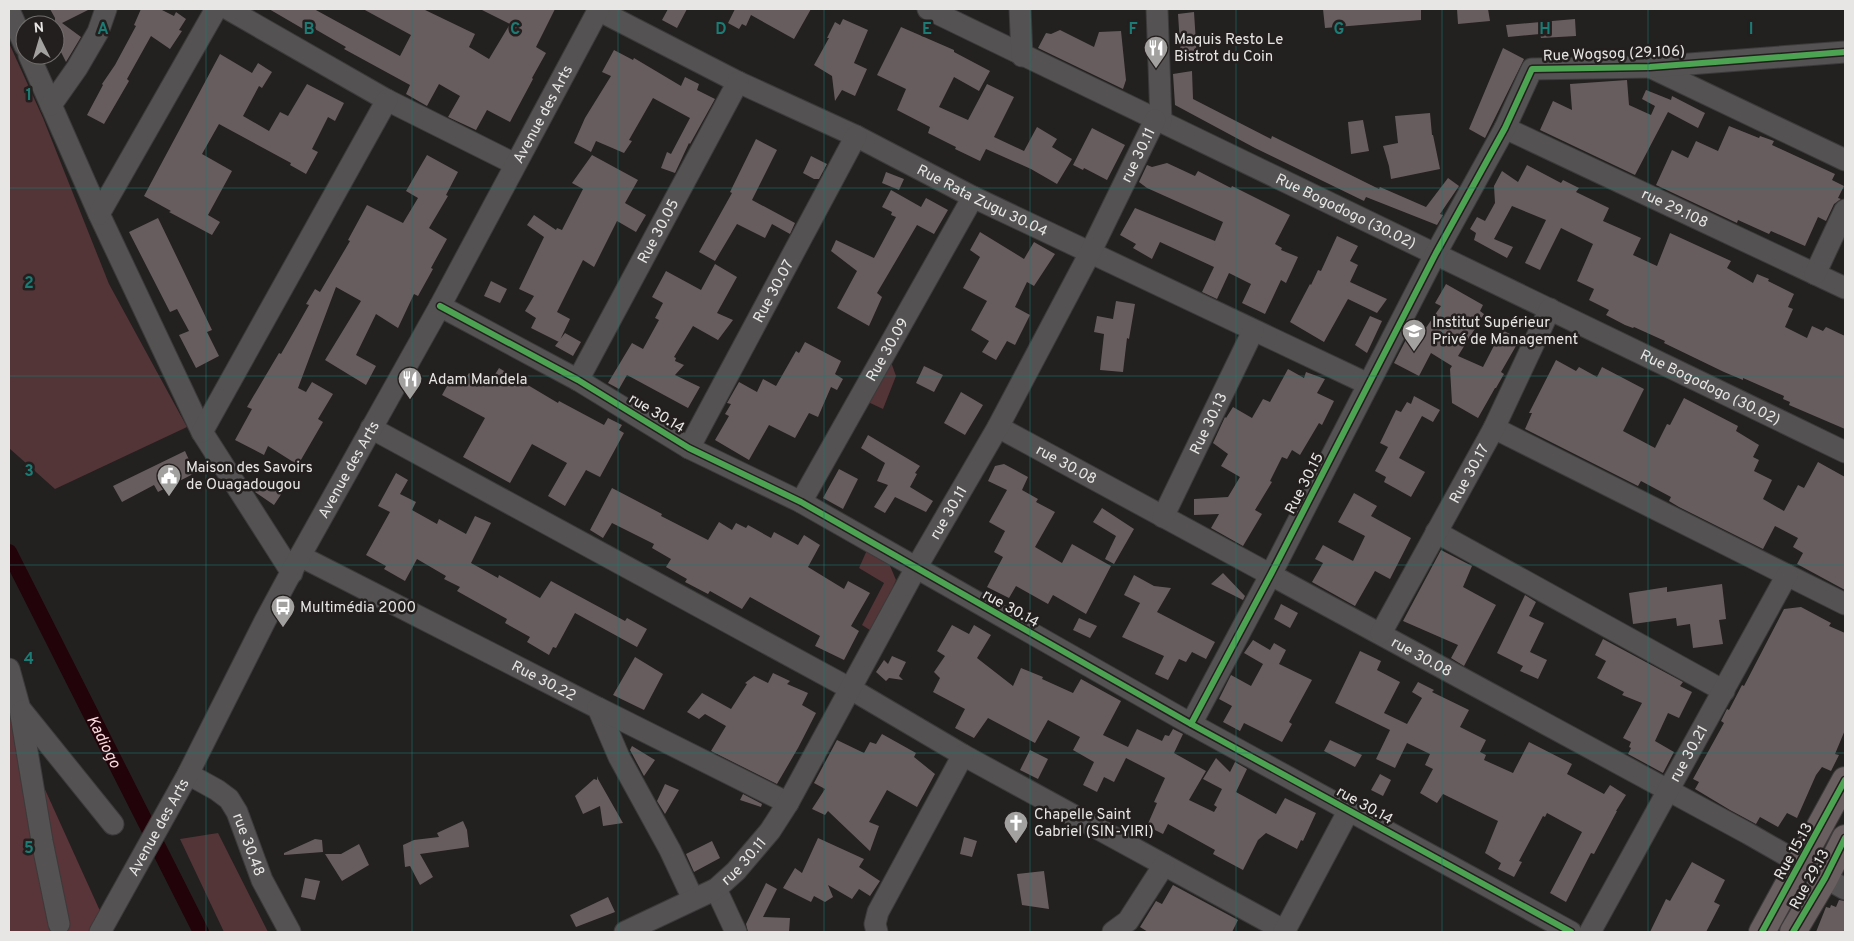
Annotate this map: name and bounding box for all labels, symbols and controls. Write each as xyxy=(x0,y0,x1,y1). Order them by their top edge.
north arrow xyxy=(15,15,65,65)
text: N xyxy=(33,20,45,37)
text: A xyxy=(97,20,109,40)
text: B xyxy=(303,20,315,40)
text: C xyxy=(510,20,520,40)
text: D xyxy=(715,20,727,40)
text: E xyxy=(922,20,932,40)
text: F xyxy=(1128,20,1138,40)
text: G xyxy=(1334,20,1344,40)
text: H xyxy=(1539,20,1551,40)
text: I xyxy=(1749,20,1753,40)
place label: Maquis Resto Le Bistrot du Coin xyxy=(1174,31,1283,67)
restaurant icon: Maquis Resto Le Bistrot du Coin xyxy=(1143,35,1169,69)
street label: Rue Wogsog (29.106) xyxy=(1543,43,1685,66)
street label: Avenue des Arts xyxy=(510,62,578,167)
text: 1 xyxy=(26,86,32,106)
street label: rue 30.11 xyxy=(1118,125,1161,186)
street label: Rue Rata Zugu 30.04 xyxy=(913,161,1050,242)
street label: Rue Bogodogo (30.02) xyxy=(1272,170,1418,254)
street label: rue 29.108 xyxy=(1638,186,1711,233)
street label: Rue 30.05 xyxy=(634,196,684,267)
street label: Rue 30.07 xyxy=(750,257,799,327)
text: 2 xyxy=(24,274,34,294)
place label: Institut Supérieur Privé de Management xyxy=(1432,314,1578,350)
street label: Rue 30.09 xyxy=(863,315,914,386)
school or university icon: Institut Supérieur Privé de Management xyxy=(1401,318,1427,352)
street label: Rue Bogodogo (30.02) xyxy=(1636,346,1783,430)
restaurant icon: Adam Mandela xyxy=(397,366,423,400)
place label: Adam Mandela xyxy=(428,371,527,390)
street label: rue 30.14 xyxy=(625,390,688,438)
street label: Rue 30.13 xyxy=(1187,390,1233,458)
street label: Avenue des Arts xyxy=(315,418,385,522)
street label: rue 30.08 xyxy=(1032,441,1100,490)
street label: Rue 30.17 xyxy=(1446,441,1494,507)
street label: Rue 30.15 xyxy=(1282,450,1329,518)
place label: Maison des Savoirs de Ouagadougou xyxy=(186,459,313,495)
text: 3 xyxy=(24,462,34,482)
public building icon: Maison des Savoirs de Ouagadougou xyxy=(156,463,182,497)
street label: rue 30.11 xyxy=(927,483,972,544)
street label: rue 30.14 xyxy=(978,586,1042,633)
bus stop icon: Multimédia 2000 xyxy=(270,594,296,628)
place label: Multimédia 2000 xyxy=(300,599,416,618)
street label: rue 30.08 xyxy=(1387,634,1455,682)
text: 4 xyxy=(24,650,34,670)
street label: Rue 30.22 xyxy=(508,657,579,706)
water label: Kadiogo xyxy=(81,712,125,772)
street label: rue 30.21 xyxy=(1666,722,1713,786)
street label: Avenue des Arts xyxy=(125,776,194,880)
street label: rue 30.14 xyxy=(1332,783,1396,830)
place label: Chapelle Saint Gabriel (SIN-YIRI) xyxy=(1034,806,1154,842)
church icon: Chapelle Saint Gabriel (SIN-YIRI) xyxy=(1003,810,1029,844)
street label: rue 30.48 xyxy=(227,811,268,879)
street label: Rue 15.13 xyxy=(1771,820,1818,884)
street label: rue 30.11 xyxy=(718,834,771,891)
text: 5 xyxy=(24,839,34,859)
street label: Rue 29.13 xyxy=(1786,846,1835,913)

